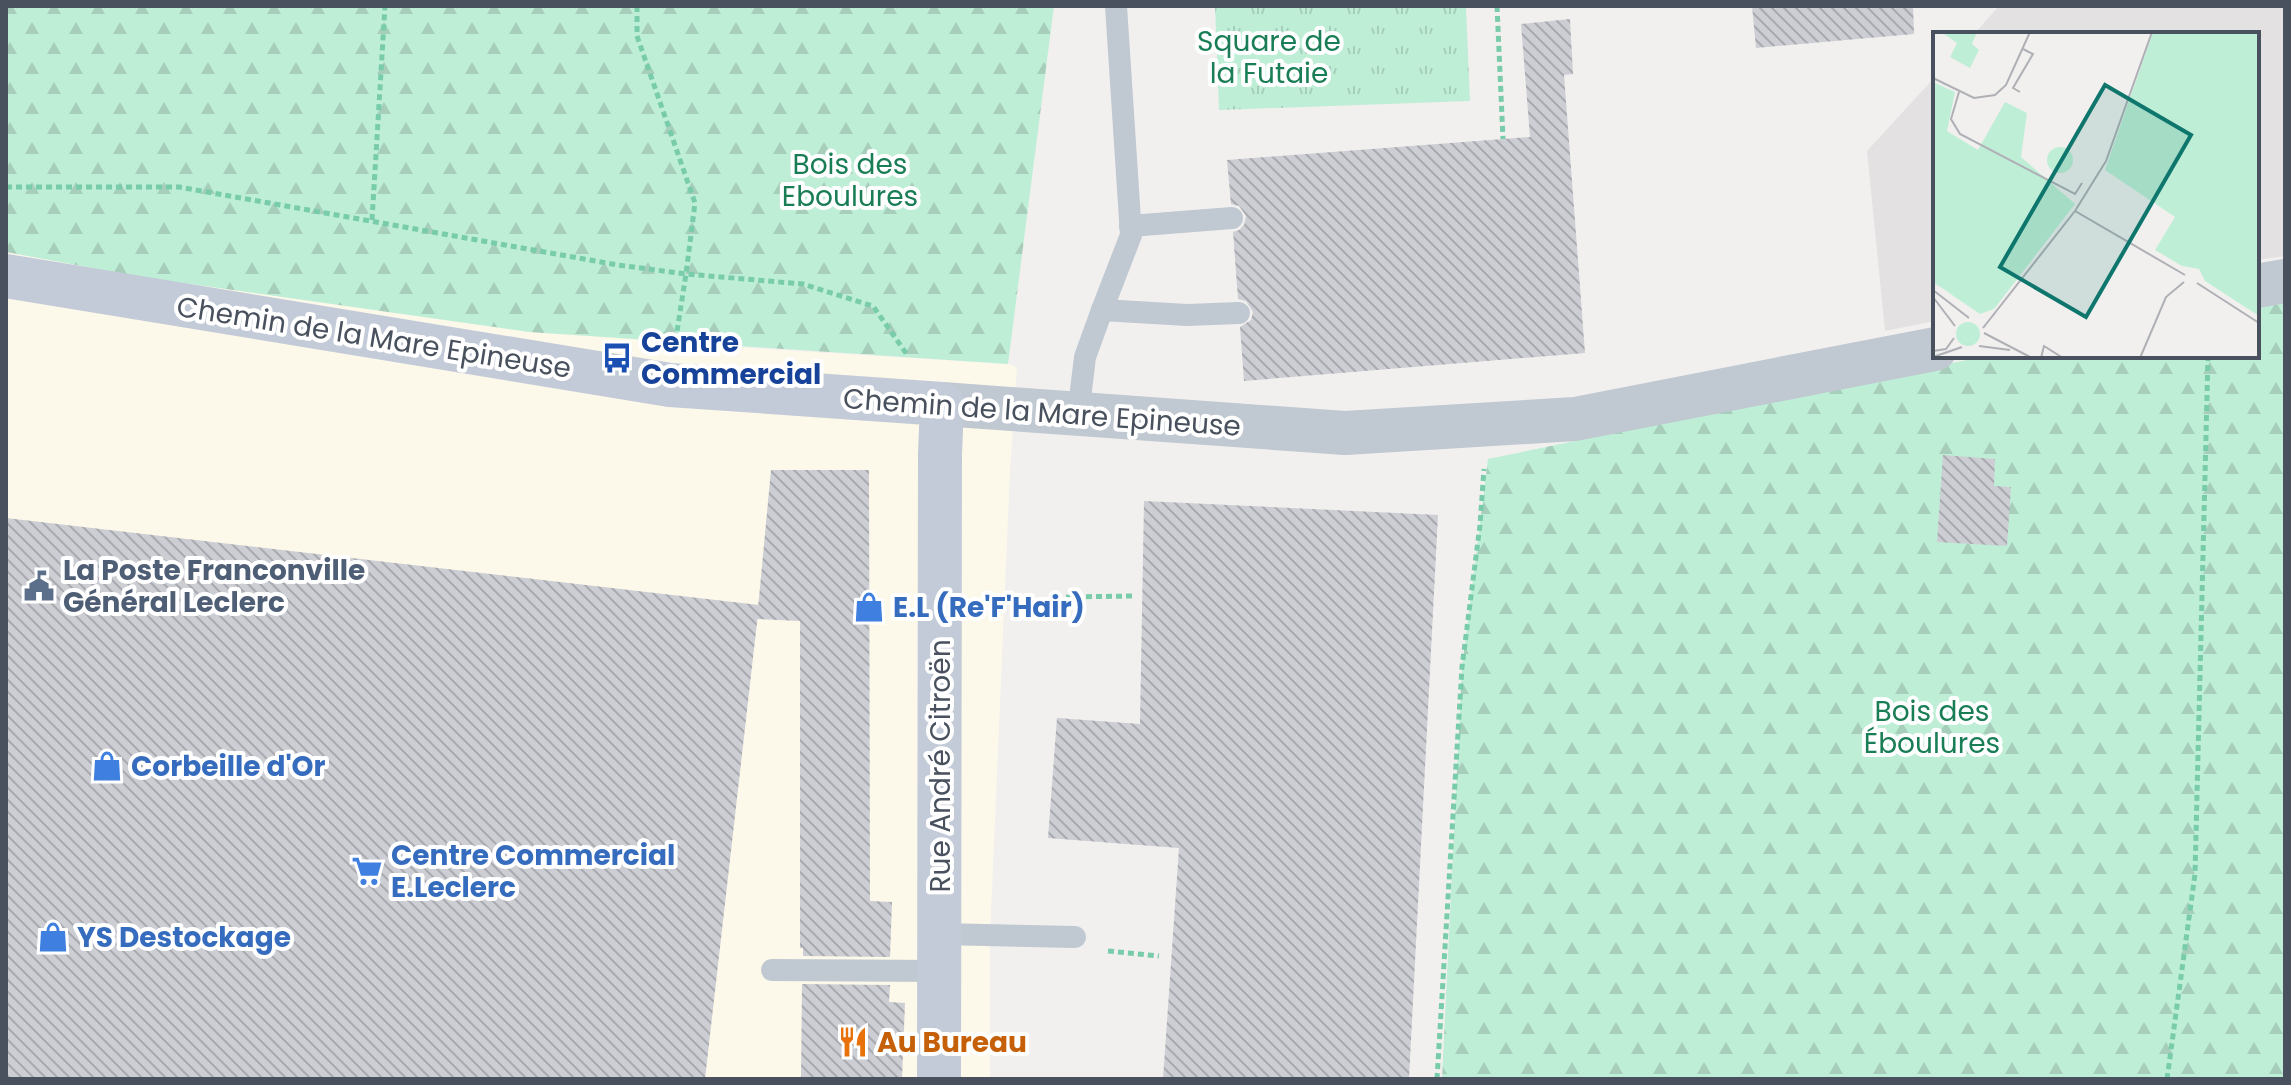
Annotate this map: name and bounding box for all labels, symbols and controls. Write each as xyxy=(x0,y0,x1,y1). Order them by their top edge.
park label: Square de la Futaie xyxy=(1197,22,1341,93)
inset map xyxy=(1933,32,2259,358)
park label: Bois des Eboulures xyxy=(782,145,918,216)
street label: Chemin de la Mare Epineuse xyxy=(174,287,574,388)
place label: Centre Commercial xyxy=(641,323,821,394)
bus stop icon: Centre Commercial xyxy=(600,341,634,375)
street label: Chemin de la Mare Epineuse xyxy=(842,379,1242,446)
place label: La Poste Franconville Général Leclerc xyxy=(63,551,365,622)
public building icon: La Poste Franconville Général Leclerc xyxy=(22,569,56,603)
place label: E.L (Re'F'Hair) xyxy=(893,588,1085,627)
shop icon: E.L (Re'F'Hair) xyxy=(852,590,886,624)
street label: Rue André Citroën xyxy=(921,639,960,893)
park label: Bois des Éboulures xyxy=(1864,692,2000,763)
place label: Corbeille d'Or xyxy=(131,747,326,786)
shop icon: Corbeille d'Or xyxy=(90,749,124,783)
place label: Centre Commercial E.Leclerc xyxy=(391,836,675,907)
supermarket icon: Centre Commercial E.Leclerc xyxy=(350,854,384,888)
place label: YS Destockage xyxy=(77,918,291,957)
shop icon: YS Destockage xyxy=(36,920,70,954)
place label: Au Bureau xyxy=(877,1023,1027,1062)
restaurant icon: Au Bureau xyxy=(836,1025,870,1059)

